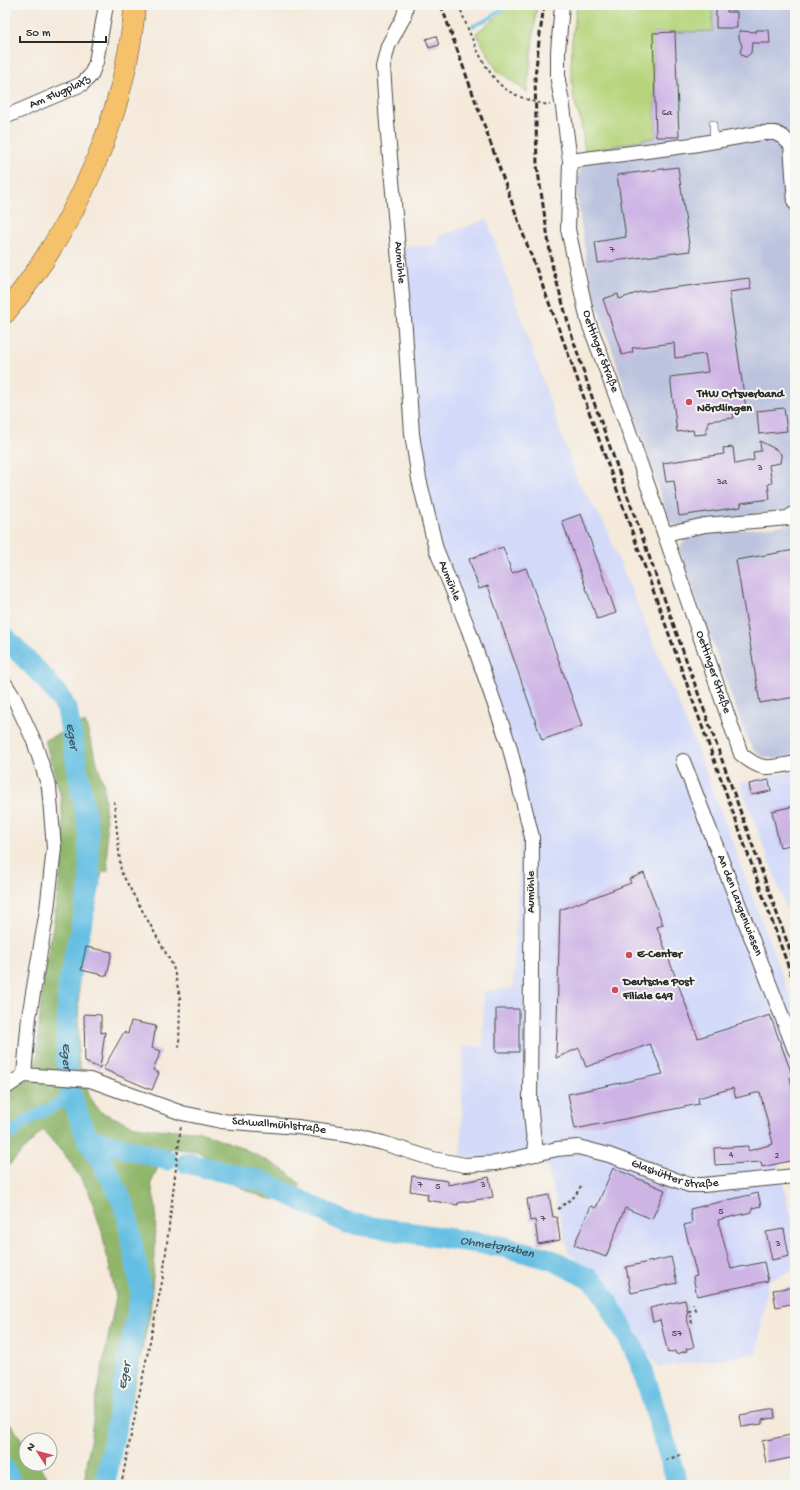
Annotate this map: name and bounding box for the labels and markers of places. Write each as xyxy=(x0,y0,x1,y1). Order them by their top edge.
place label: THW Ortsverband Nördlingen xyxy=(696,388,786,416)
marker: THW Ortsverband Nördlingen xyxy=(684,397,694,407)
place label: E-Center xyxy=(636,948,684,962)
marker: E-Center xyxy=(624,950,634,960)
place label: Deutsche Post Filiale 649 xyxy=(622,976,695,1004)
marker: Deutsche Post Filiale 649 xyxy=(610,985,620,995)

